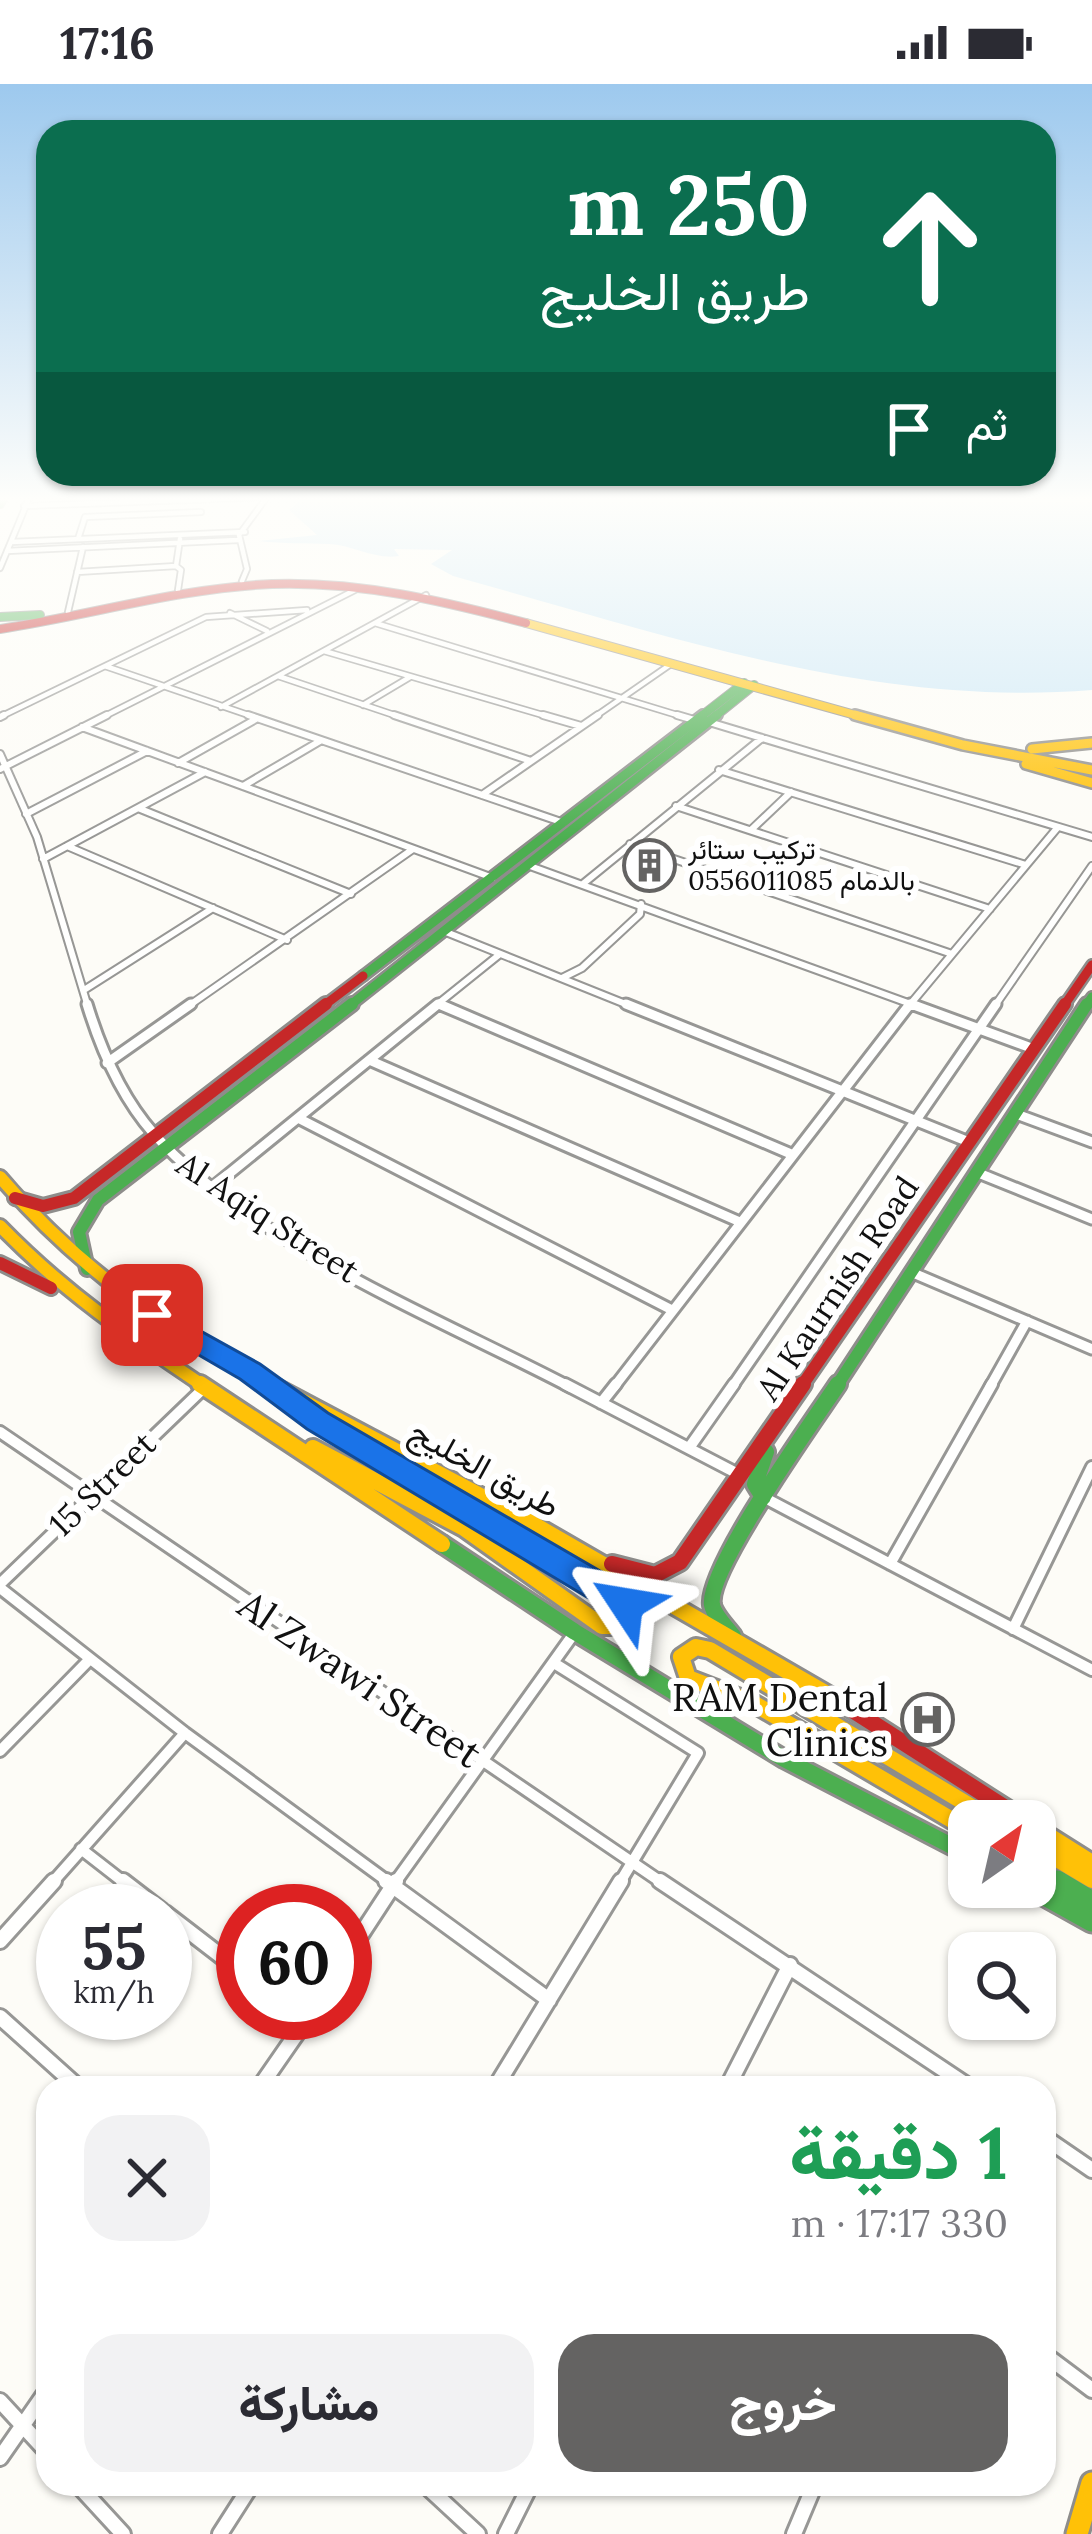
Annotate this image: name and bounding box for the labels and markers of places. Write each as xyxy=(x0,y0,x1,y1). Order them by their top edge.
place label: تركيب ستائر بالدمام 0556011085 xyxy=(687,832,915,898)
building icon: تركيب ستائر بالدمام 0556011085 xyxy=(621,838,677,894)
pin xyxy=(101,1264,203,1366)
place label: RAM Dental Clinics xyxy=(672,1672,888,1767)
hospital icon: RAM Dental Clinics xyxy=(899,1691,955,1747)

